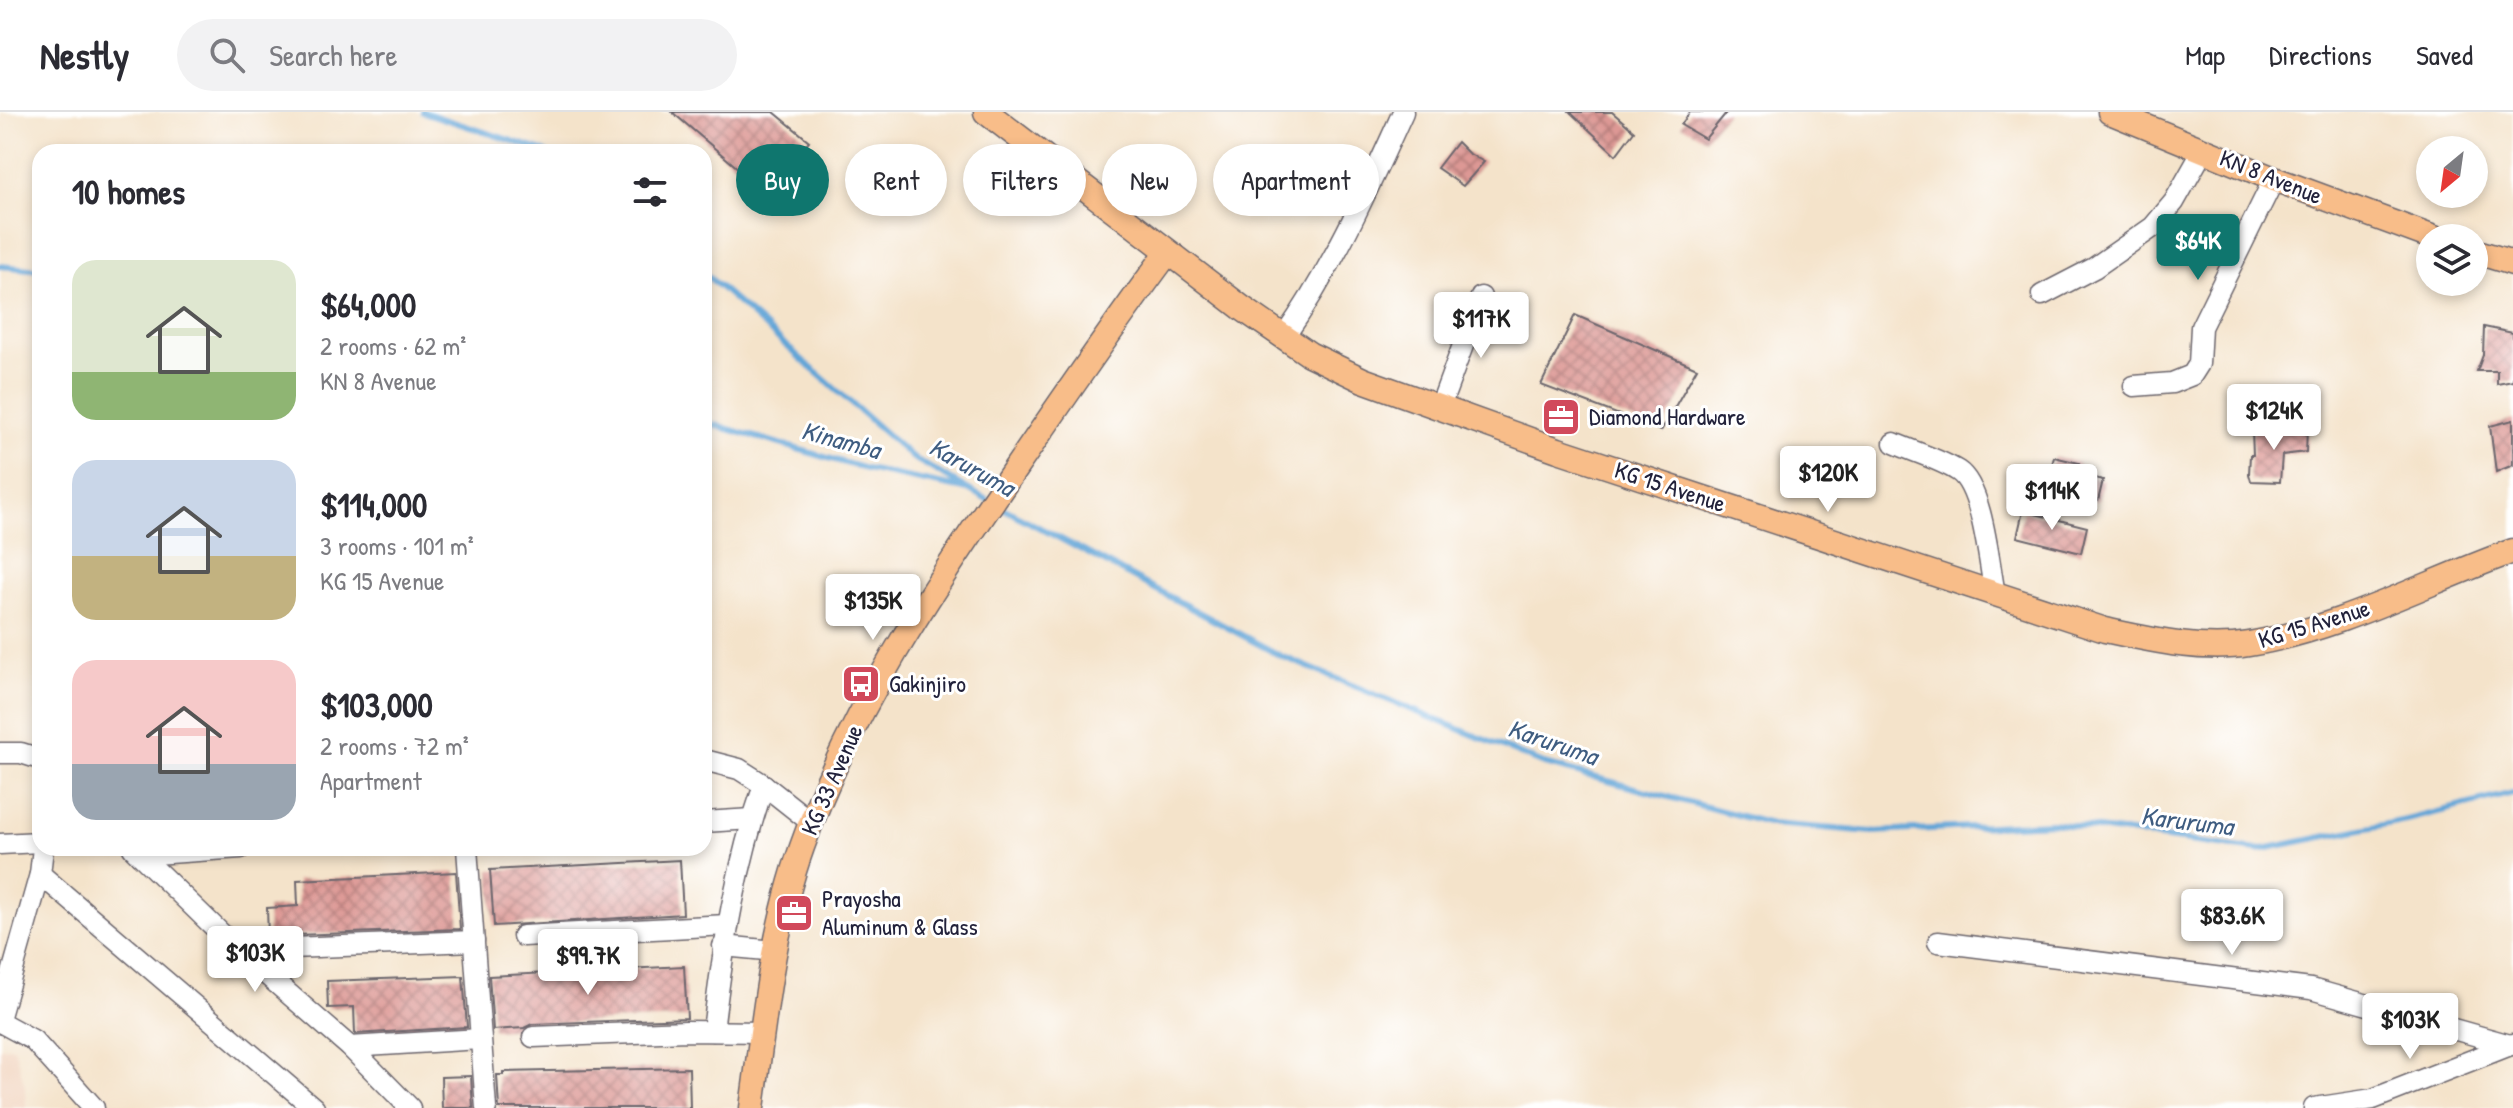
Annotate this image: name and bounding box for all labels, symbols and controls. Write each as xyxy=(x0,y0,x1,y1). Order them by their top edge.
search box xyxy=(177,19,737,91)
text: Nestly xyxy=(40,29,129,81)
icon: search xyxy=(205,33,249,77)
text: Search here xyxy=(269,35,397,75)
text: Map xyxy=(2185,36,2225,74)
text: Directions xyxy=(2269,36,2372,74)
text: Saved xyxy=(2416,36,2473,74)
north arrow xyxy=(2416,136,2488,208)
map controls xyxy=(2416,136,2488,296)
street label: KN 8 Avenue xyxy=(2215,141,2328,211)
chip: Buy xyxy=(736,144,829,216)
chip: Rent xyxy=(845,144,947,216)
chip: Filters xyxy=(963,144,1086,216)
chip: New xyxy=(1102,144,1197,216)
chip: Apartment xyxy=(1213,144,1379,216)
text: 10 homes xyxy=(72,169,185,215)
icon: filters xyxy=(628,170,672,214)
pin: $64K xyxy=(2151,214,2245,282)
text: $64K xyxy=(2175,222,2221,257)
button: layers xyxy=(2416,224,2488,296)
text: $64,000 xyxy=(320,282,416,328)
icon: home xyxy=(136,292,232,388)
pin: $117K xyxy=(1425,292,1537,360)
text: $117K xyxy=(1452,300,1510,335)
text: 2 rooms · 62 m² xyxy=(320,328,466,363)
text: KN 8 Avenue xyxy=(320,363,437,398)
pin: $124K xyxy=(2218,384,2330,452)
text: $124K xyxy=(2245,392,2303,427)
office icon: Diamond Hardware xyxy=(1540,396,1582,438)
place label: Diamond Hardware xyxy=(1589,400,1746,432)
water label: Kinamba xyxy=(798,412,887,467)
water label: Karuruma xyxy=(923,429,1024,506)
pin: $120K xyxy=(1772,446,1884,514)
street label: KG 15 Avenue xyxy=(1611,453,1730,519)
text: $120K xyxy=(1798,454,1858,489)
pin: $114K xyxy=(1996,464,2108,532)
text: $114K xyxy=(2024,472,2080,507)
text: $114,000 xyxy=(320,482,427,528)
icon: home xyxy=(136,492,232,588)
text: 3 rooms · 101 m² xyxy=(320,528,474,563)
text: KG 15 Avenue xyxy=(320,563,444,598)
pin: $135K xyxy=(817,574,929,642)
text: $135K xyxy=(844,582,902,617)
street label: KG 15 Avenue xyxy=(2254,591,2374,655)
bus stop icon: Gakinjiro xyxy=(840,663,882,705)
place label: Gakinjiro xyxy=(889,667,966,699)
text: $103,000 xyxy=(320,682,433,728)
icon: home xyxy=(136,692,232,788)
water label: Karuruma xyxy=(1504,710,1605,774)
street label: KG 33 Avenue xyxy=(793,719,870,840)
text: 2 rooms · 72 m² xyxy=(320,728,469,763)
text: Apartment xyxy=(320,763,422,798)
water label: Karuruma xyxy=(2139,797,2238,844)
place label: Prayosha Aluminum & Glass xyxy=(822,882,978,942)
pin: $83.6K xyxy=(2167,889,2297,957)
office icon: Prayosha Aluminum & Glass xyxy=(773,892,815,934)
text: $83.6K xyxy=(2199,897,2265,932)
pin: $103K xyxy=(199,926,311,994)
pin: $99.7K xyxy=(523,929,653,997)
text: $103K xyxy=(225,934,285,969)
text: $99.7K xyxy=(556,937,620,972)
pin: $103K xyxy=(2354,993,2466,1061)
text: $103K xyxy=(2380,1001,2440,1036)

